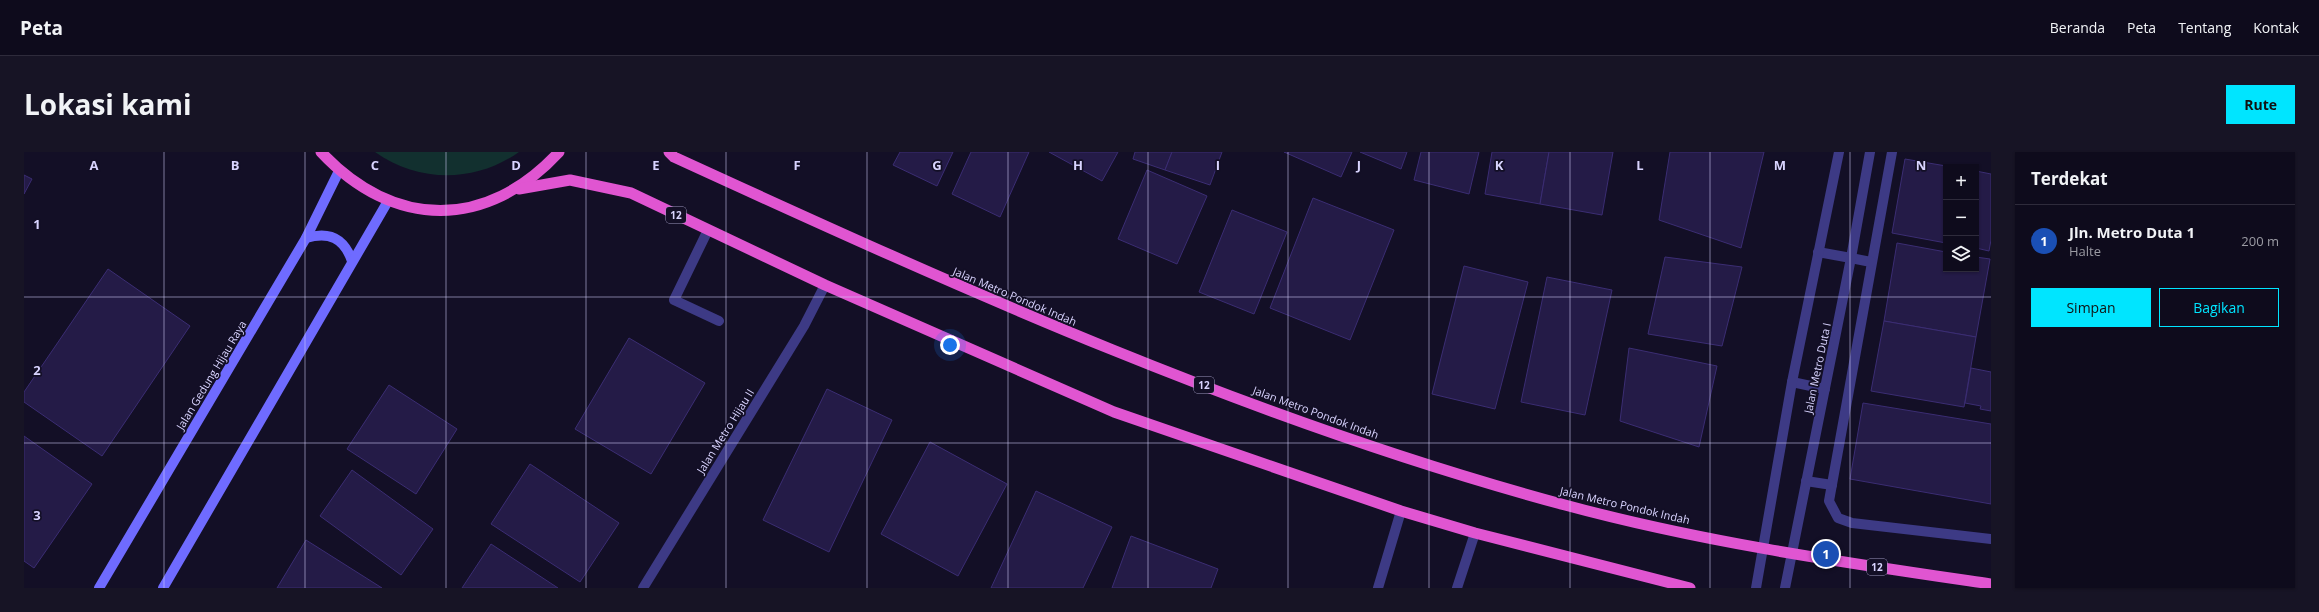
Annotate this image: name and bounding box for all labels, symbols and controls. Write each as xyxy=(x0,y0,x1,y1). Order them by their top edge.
text: Peta xyxy=(20,15,63,41)
text: Beranda xyxy=(2050,18,2105,37)
text: Peta xyxy=(2127,18,2156,37)
text: Tentang xyxy=(2178,18,2231,37)
text: Kontak xyxy=(2253,18,2299,37)
text: Lokasi kami xyxy=(24,85,191,123)
button: Rute xyxy=(2226,85,2295,124)
text: A xyxy=(90,156,99,174)
text: B xyxy=(231,156,240,174)
text: C xyxy=(371,156,379,174)
text: D xyxy=(511,156,521,174)
text: E xyxy=(652,156,660,174)
text: F xyxy=(793,156,801,174)
text: G xyxy=(932,156,942,174)
text: H xyxy=(1073,156,1083,174)
text: I xyxy=(1216,156,1220,174)
text: J xyxy=(1356,156,1361,174)
text: K xyxy=(1495,156,1504,174)
text: L xyxy=(1636,156,1644,174)
text: M xyxy=(1774,156,1786,174)
text: N xyxy=(1916,156,1926,174)
map controls xyxy=(1943,164,1979,272)
button: + xyxy=(1943,164,1979,200)
text: Terdekat xyxy=(2031,167,2108,190)
button: − xyxy=(1943,200,1979,236)
road number: 12 xyxy=(666,207,686,223)
text: 1 xyxy=(33,215,41,233)
text: Jln. Metro Duta 1 xyxy=(2069,222,2195,242)
text: 1 xyxy=(2040,232,2048,250)
text: 200 m xyxy=(2241,232,2279,250)
button: layers xyxy=(1943,236,1979,272)
text: Halte xyxy=(2069,242,2101,260)
street label: Jalan Metro Pondok Indah xyxy=(950,263,1079,329)
button: Simpan xyxy=(2031,288,2151,327)
button: Bagikan xyxy=(2159,288,2279,327)
street label: Jalan Gedung Hijau Raya xyxy=(172,318,250,433)
street label: Jalan Metro Duta I xyxy=(1800,321,1834,416)
your location xyxy=(940,335,960,355)
text: 2 xyxy=(33,361,41,379)
road number: 12 xyxy=(1194,377,1214,393)
street label: Jalan Metro Pondok Indah xyxy=(1250,382,1381,442)
street label: Jalan Metro Hijau II xyxy=(692,386,757,477)
street label: Jalan Metro Pondok Indah xyxy=(1558,483,1691,527)
text: 3 xyxy=(33,506,41,524)
pin: 1 xyxy=(1813,539,1839,569)
road number: 12 xyxy=(1867,559,1887,575)

